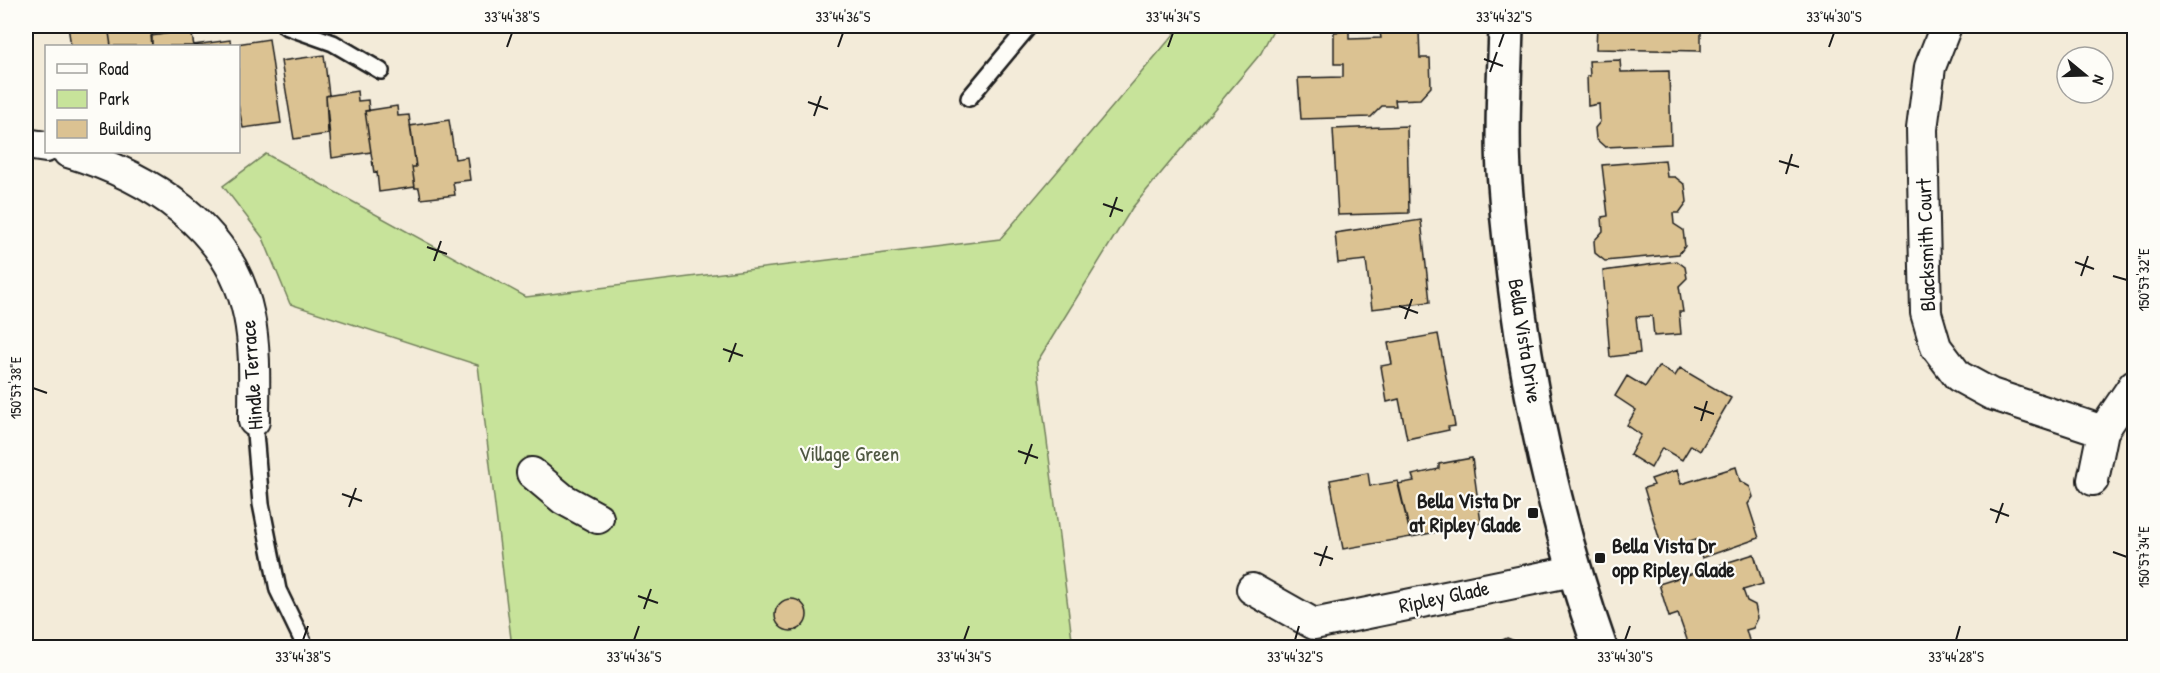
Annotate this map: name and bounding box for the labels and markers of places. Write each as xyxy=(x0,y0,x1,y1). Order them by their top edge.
place label: Bella Vista Dr at Ripley Glade xyxy=(1409,486,1522,540)
marker: Bella Vista Dr at Ripley Glade xyxy=(1526,506,1540,520)
place label: Bella Vista Dr opp Ripley Glade xyxy=(1612,531,1735,585)
marker: Bella Vista Dr opp Ripley Glade xyxy=(1593,551,1607,565)

